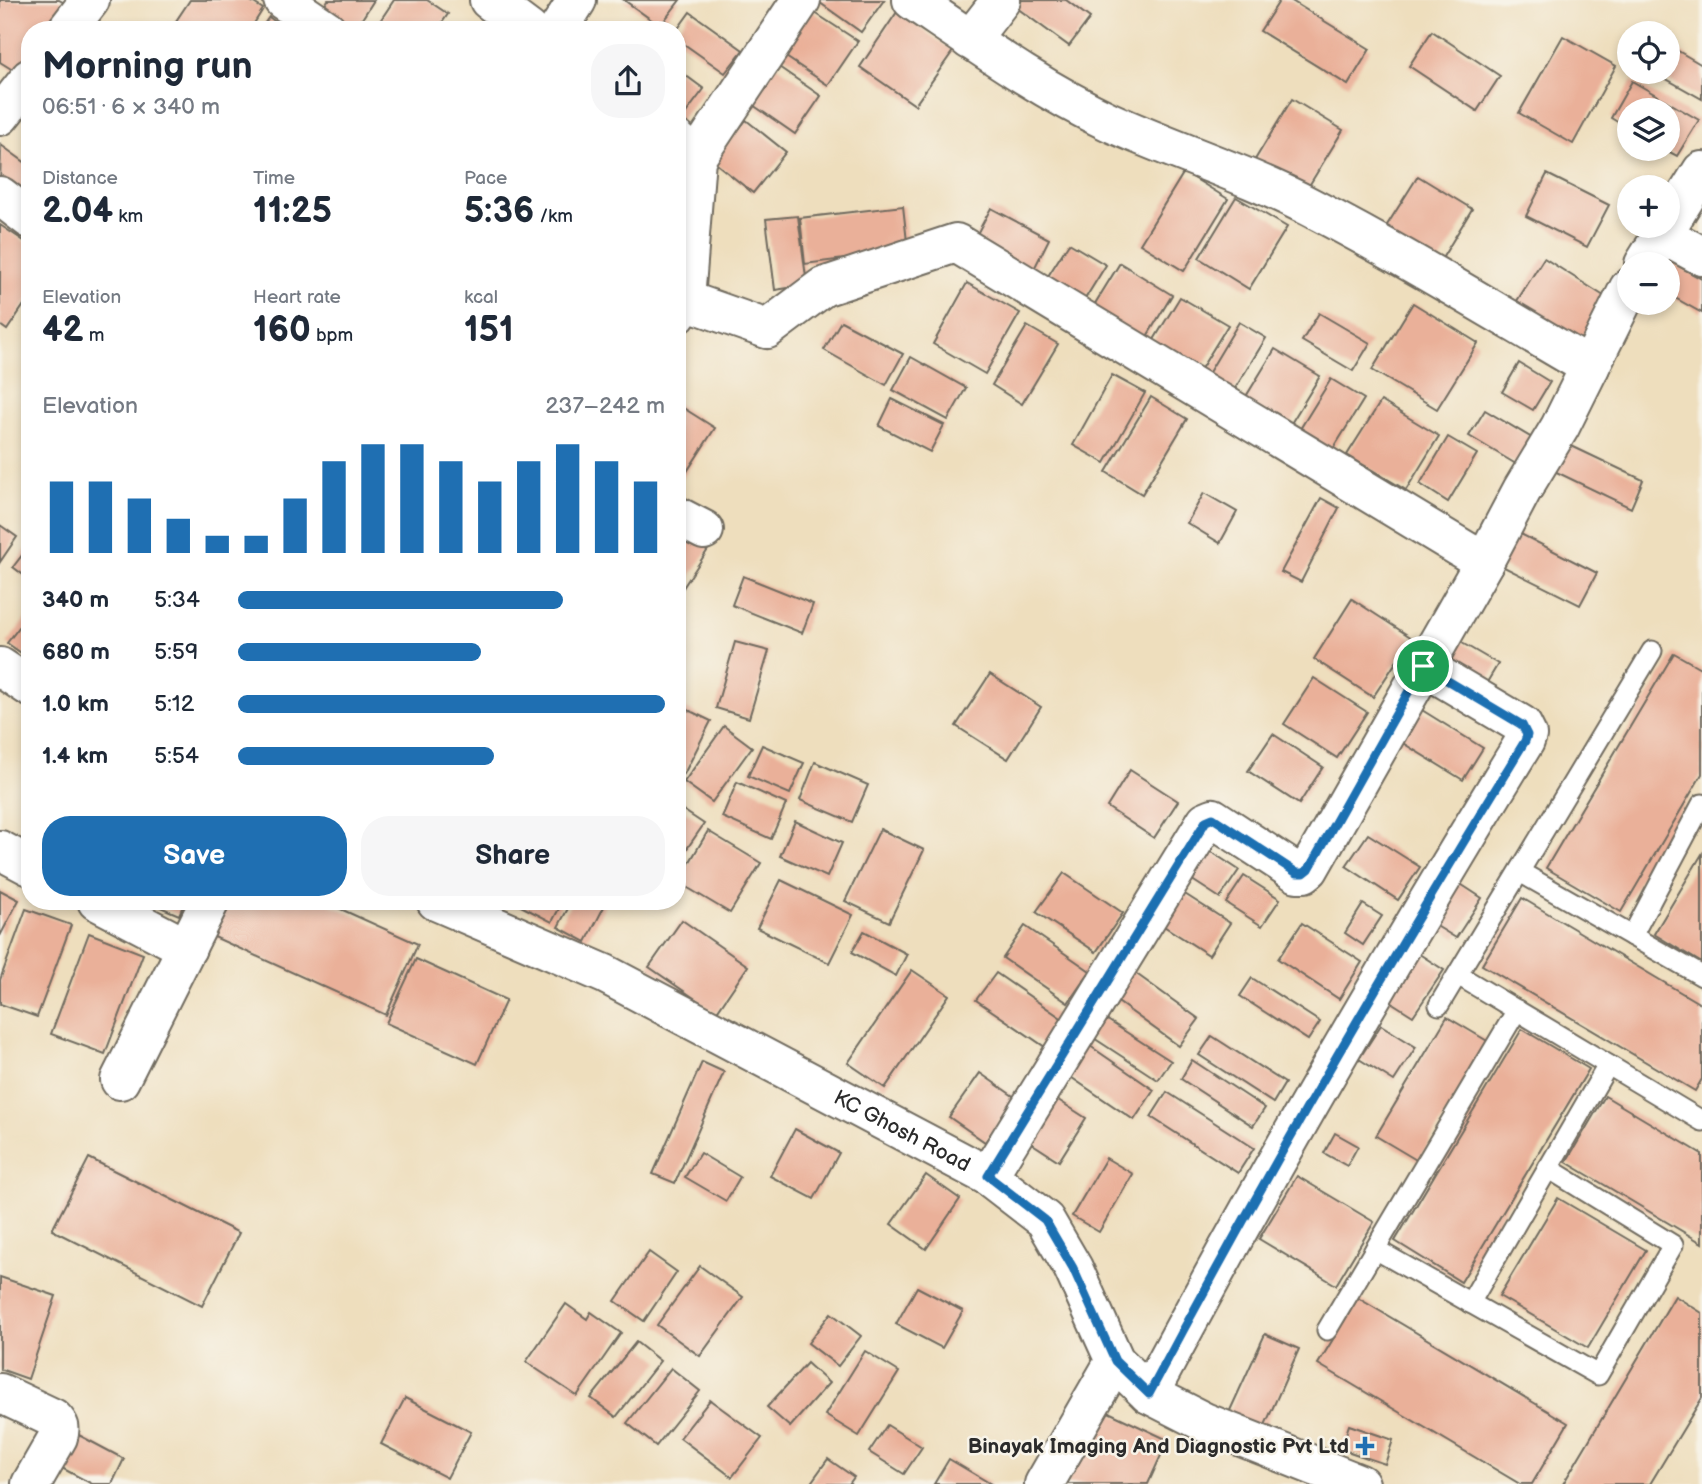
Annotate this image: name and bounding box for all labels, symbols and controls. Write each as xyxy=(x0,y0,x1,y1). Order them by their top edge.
map controls xyxy=(1617,21,1680,315)
button: locate xyxy=(1617,21,1680,84)
text: Morning run xyxy=(42,44,253,89)
button: share xyxy=(591,44,665,118)
text: 06:51 · 6 × 340 m xyxy=(42,93,220,121)
button: layers xyxy=(1617,98,1680,161)
text: Distance xyxy=(42,167,118,190)
text: Time xyxy=(253,167,295,190)
text: Pace xyxy=(464,167,507,190)
button: + xyxy=(1617,175,1680,238)
text: 2.04 xyxy=(42,190,113,233)
text: 11:25 xyxy=(253,190,332,233)
text: 5:36 xyxy=(464,190,534,233)
text: km xyxy=(113,205,143,228)
text: /km xyxy=(534,205,573,228)
button: − xyxy=(1617,252,1680,315)
text: Elevation xyxy=(42,286,121,309)
text: Heart rate xyxy=(253,286,341,309)
text: kcal xyxy=(464,286,498,309)
text: 42 xyxy=(42,309,84,352)
text: 160 xyxy=(253,309,311,352)
text: 151 xyxy=(464,309,514,352)
text: m xyxy=(84,324,104,347)
text: bpm xyxy=(311,324,353,347)
text: Elevation xyxy=(42,392,138,420)
text: 237–242 m xyxy=(545,392,665,420)
text: 340 m xyxy=(42,586,109,614)
text: 5:34 xyxy=(154,586,200,614)
pin xyxy=(1393,636,1453,696)
text: 680 m xyxy=(42,638,110,666)
text: 5:59 xyxy=(154,638,198,666)
icon: arrive xyxy=(1404,647,1442,685)
text: 1.0 km xyxy=(42,690,109,718)
text: 5:12 xyxy=(154,690,194,718)
text: 1.4 km xyxy=(42,742,108,770)
text: 5:54 xyxy=(154,742,199,770)
button: Save xyxy=(42,816,347,896)
button: Share xyxy=(361,816,665,896)
street label: KC Ghosh Road xyxy=(829,1085,974,1177)
place label: Binayak Imaging And Diagnostic Pvt Ltd xyxy=(968,1434,1349,1459)
marker: Binayak Imaging And Diagnostic Pvt Ltd xyxy=(1355,1436,1375,1456)

